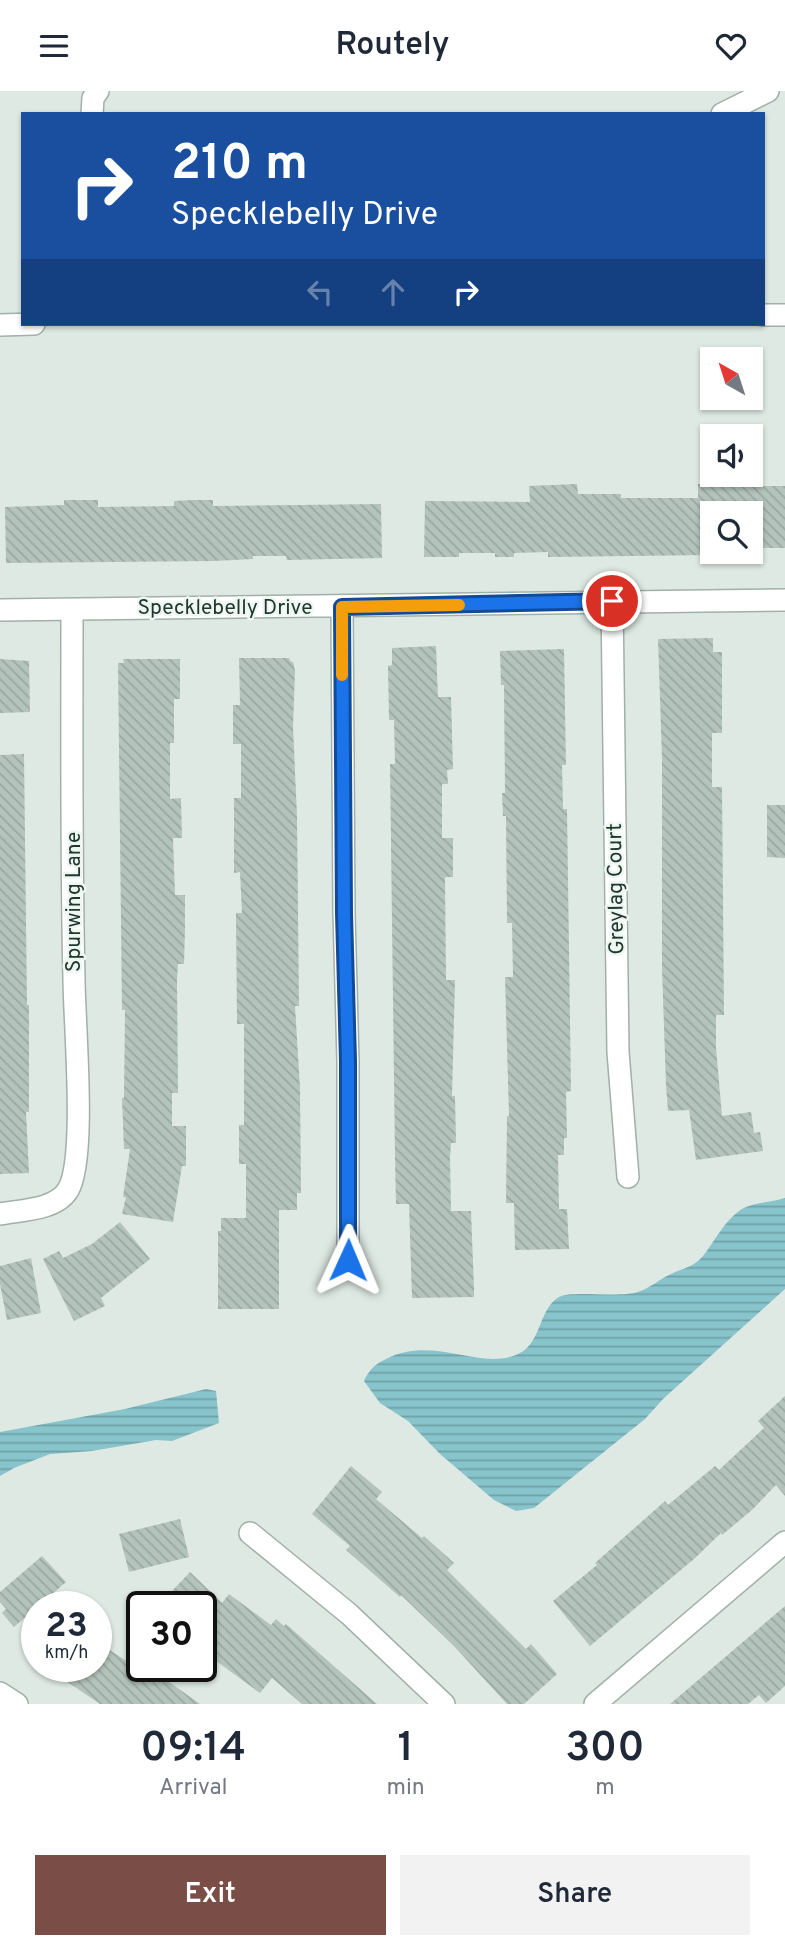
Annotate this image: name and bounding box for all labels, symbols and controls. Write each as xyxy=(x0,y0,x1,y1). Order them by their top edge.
text: Routely xyxy=(335,26,450,66)
icon: menu xyxy=(35,27,73,65)
icon: heart xyxy=(712,27,750,65)
text: 210 m xyxy=(171,135,308,197)
icon: right xyxy=(56,140,147,231)
text: Specklebelly Drive xyxy=(171,196,438,236)
icon: left xyxy=(301,273,339,311)
icon: ahead xyxy=(374,273,412,311)
icon: right xyxy=(447,273,485,311)
north arrow xyxy=(700,347,763,409)
map controls xyxy=(700,347,763,564)
button: sound xyxy=(700,424,763,487)
button: search xyxy=(700,501,763,564)
pin xyxy=(582,571,642,631)
icon: arrive xyxy=(593,582,631,620)
street label: Specklebelly Drive xyxy=(137,595,313,622)
street label: Greylag Court xyxy=(602,823,631,955)
street label: Spurwing Lane xyxy=(61,832,88,972)
position arrow xyxy=(311,1223,385,1297)
speed limit sign: 30 xyxy=(126,1591,217,1682)
text: 23 xyxy=(45,1605,88,1649)
text: km/h xyxy=(45,1642,88,1665)
text: 09:14 xyxy=(140,1723,246,1776)
text: 1 xyxy=(397,1723,414,1776)
text: 300 xyxy=(565,1723,645,1776)
text: Arrival xyxy=(159,1774,228,1803)
text: min xyxy=(387,1774,425,1803)
text: m xyxy=(595,1774,615,1803)
button: Exit xyxy=(35,1855,386,1935)
button: Share xyxy=(400,1855,750,1935)

